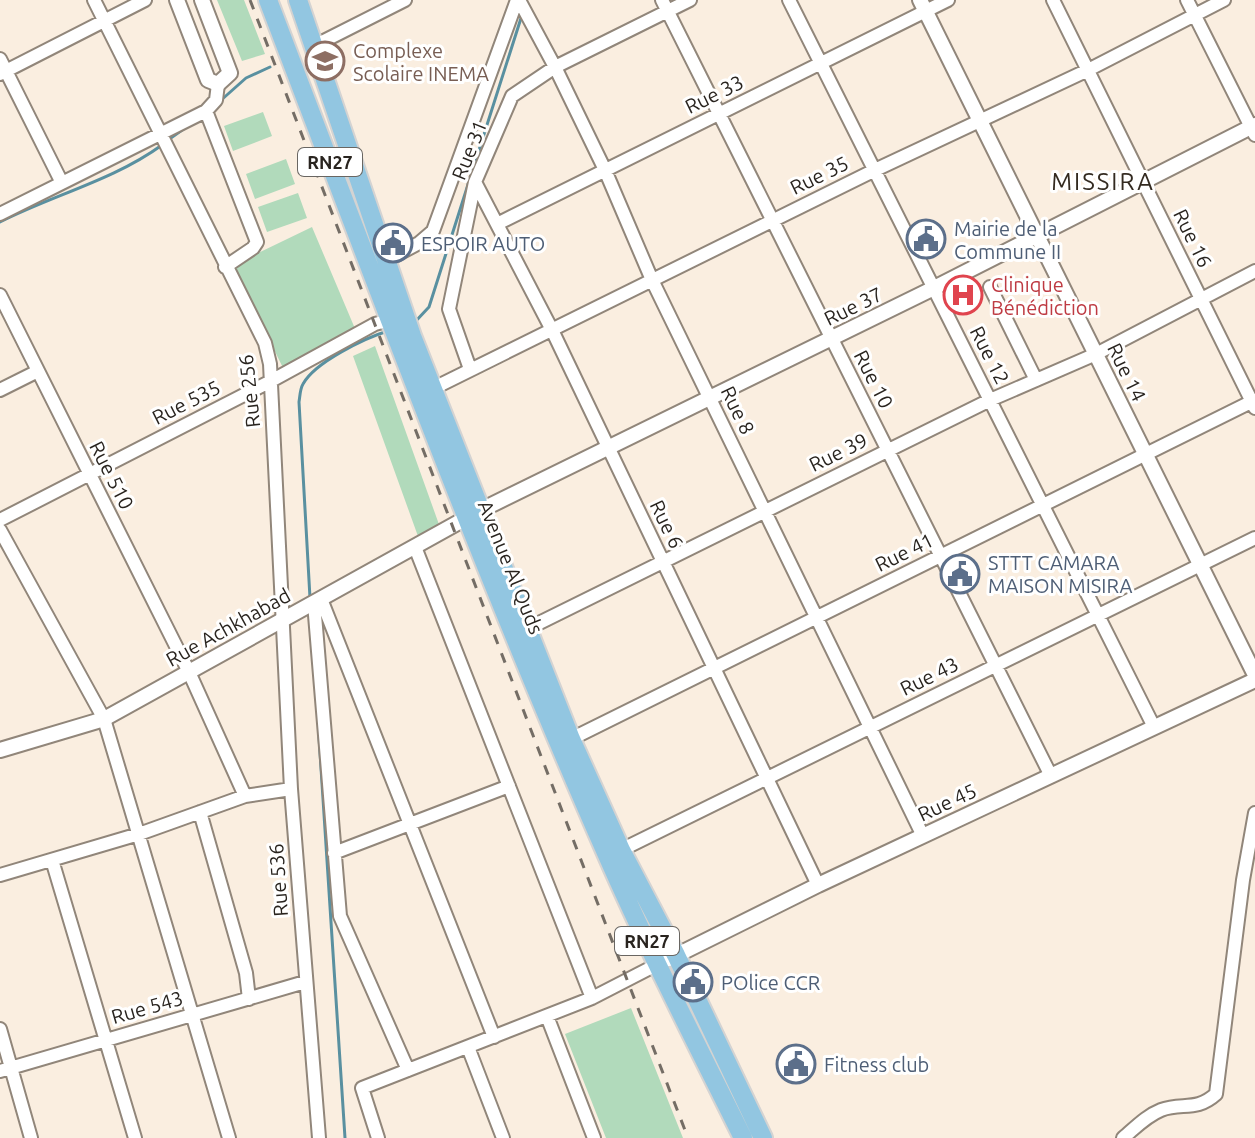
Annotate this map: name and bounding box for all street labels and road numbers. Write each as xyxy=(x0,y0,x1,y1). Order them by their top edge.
street label: Rue 33 xyxy=(681,70,747,118)
street label: Rue 31 xyxy=(447,117,491,183)
road number: RN27 xyxy=(298,148,362,176)
street label: Rue 35 xyxy=(786,151,852,199)
street label: Rue 16 xyxy=(1169,205,1217,271)
street label: Rue 37 xyxy=(820,282,886,330)
street label: Rue 12 xyxy=(966,322,1014,388)
street label: Rue 14 xyxy=(1103,339,1151,405)
street label: Rue 10 xyxy=(850,346,898,412)
street label: Rue 256 xyxy=(234,353,264,429)
street label: Rue 535 xyxy=(148,375,224,429)
street label: Rue 8 xyxy=(717,382,759,438)
street label: Rue 39 xyxy=(805,428,871,476)
street label: Rue 510 xyxy=(85,437,139,513)
street label: Rue 6 xyxy=(646,496,688,552)
street label: Avenue Al Quds xyxy=(474,497,548,637)
street label: Rue 41 xyxy=(871,528,937,576)
street label: Rue Achkhabad xyxy=(162,583,294,671)
street label: Rue 43 xyxy=(896,652,962,700)
street label: Rue 45 xyxy=(914,778,980,826)
street label: Rue 536 xyxy=(264,843,292,917)
road number: RN27 xyxy=(615,927,679,955)
street label: Rue 543 xyxy=(109,986,185,1028)

